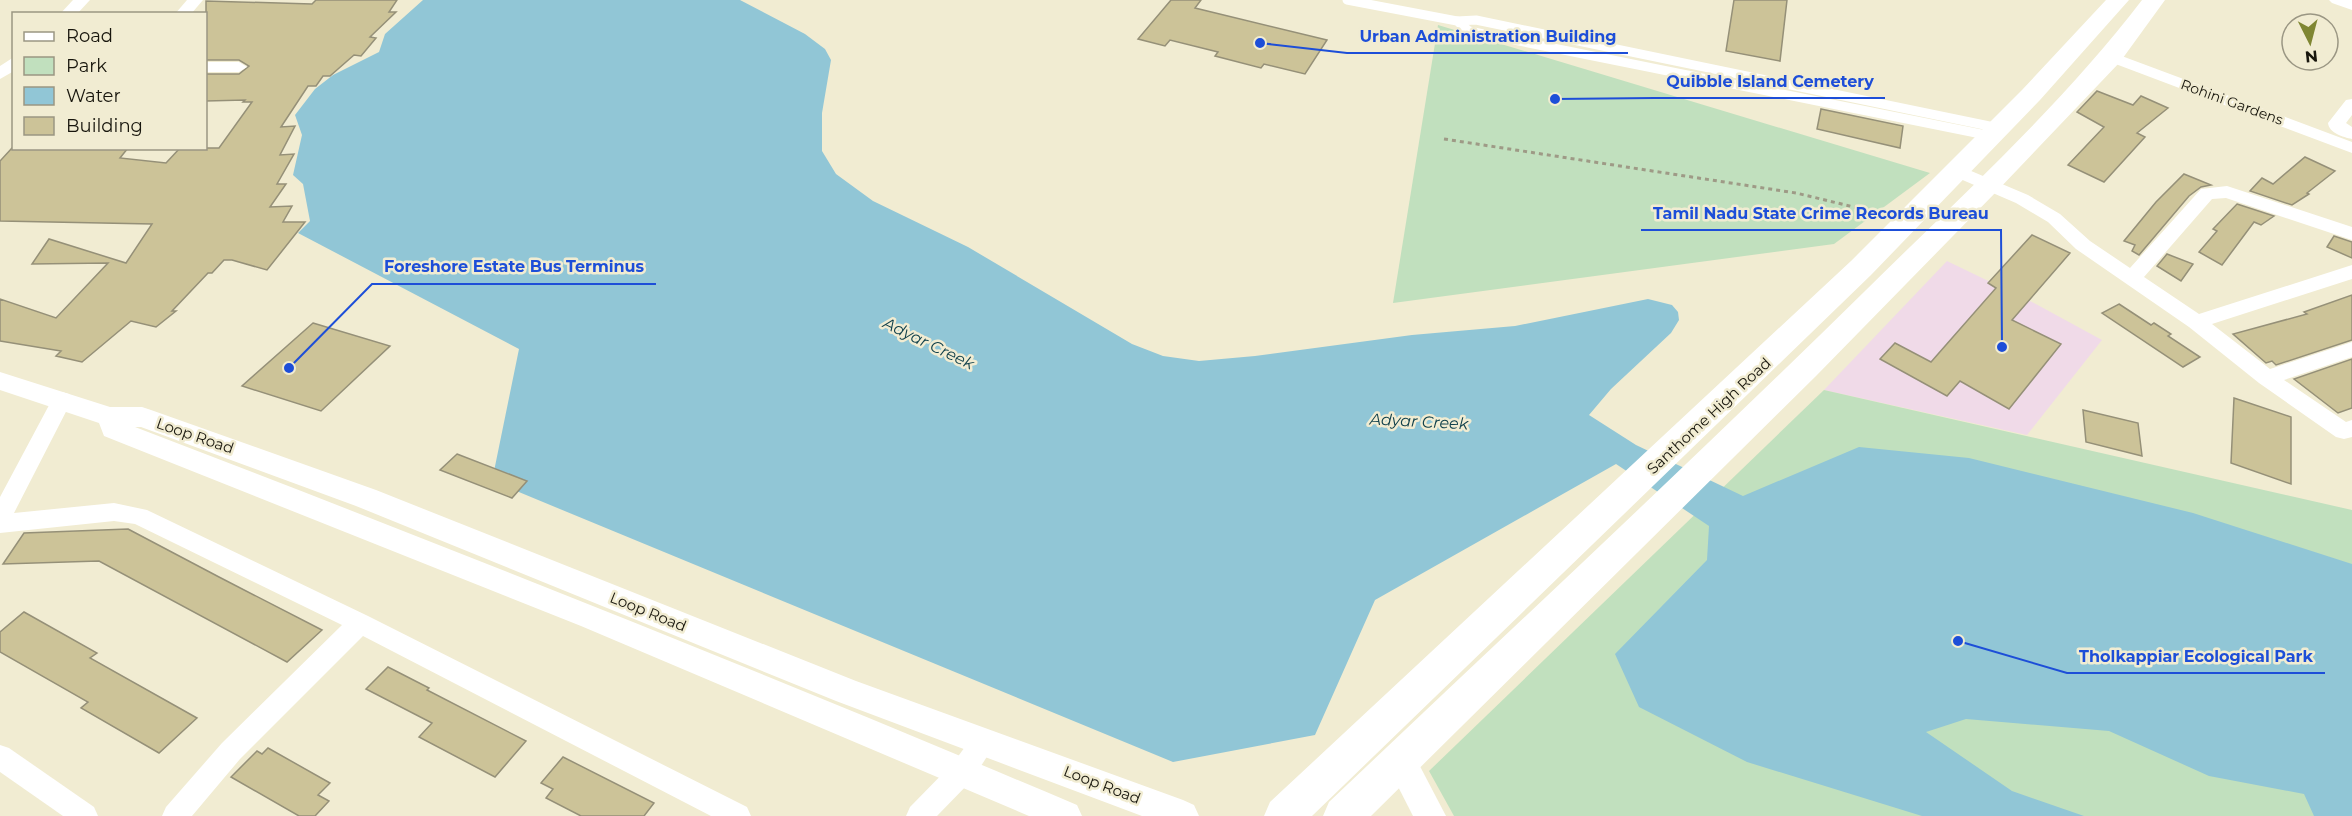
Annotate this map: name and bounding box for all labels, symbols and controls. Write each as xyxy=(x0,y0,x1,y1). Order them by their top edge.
legend xyxy=(12,12,207,150)
north arrow xyxy=(2280,12,2340,72)
callout: Urban Administration Building xyxy=(1347,19,1628,53)
text: Road xyxy=(66,25,113,47)
text: Urban Administration Building xyxy=(1359,27,1617,46)
text: N xyxy=(2304,46,2319,67)
text: Park xyxy=(66,55,107,77)
callout: Quibble Island Cemetery xyxy=(1654,64,1885,98)
text: Quibble Island Cemetery xyxy=(1666,72,1874,91)
street label: Rohini Gardens xyxy=(2178,75,2286,129)
text: Water xyxy=(66,85,121,107)
text: Building xyxy=(66,115,143,137)
callout: Tamil Nadu State Crime Records Bureau xyxy=(1641,196,2001,230)
text: Tamil Nadu State Crime Records Bureau xyxy=(1653,204,1989,223)
callout: Foreshore Estate Bus Terminus xyxy=(372,250,656,284)
text: Foreshore Estate Bus Terminus xyxy=(384,257,645,276)
water label: Adyar Creek xyxy=(879,313,979,374)
street label: Santhome High Road xyxy=(1643,353,1775,478)
water label: Adyar Creek xyxy=(1368,409,1470,434)
street label: Loop Road xyxy=(154,413,236,458)
street label: Loop Road xyxy=(607,588,689,635)
callout: Tholkappiar Ecological Park xyxy=(2067,639,2325,673)
text: Tholkappiar Ecological Park xyxy=(2079,647,2313,666)
street label: Loop Road xyxy=(1061,761,1143,808)

